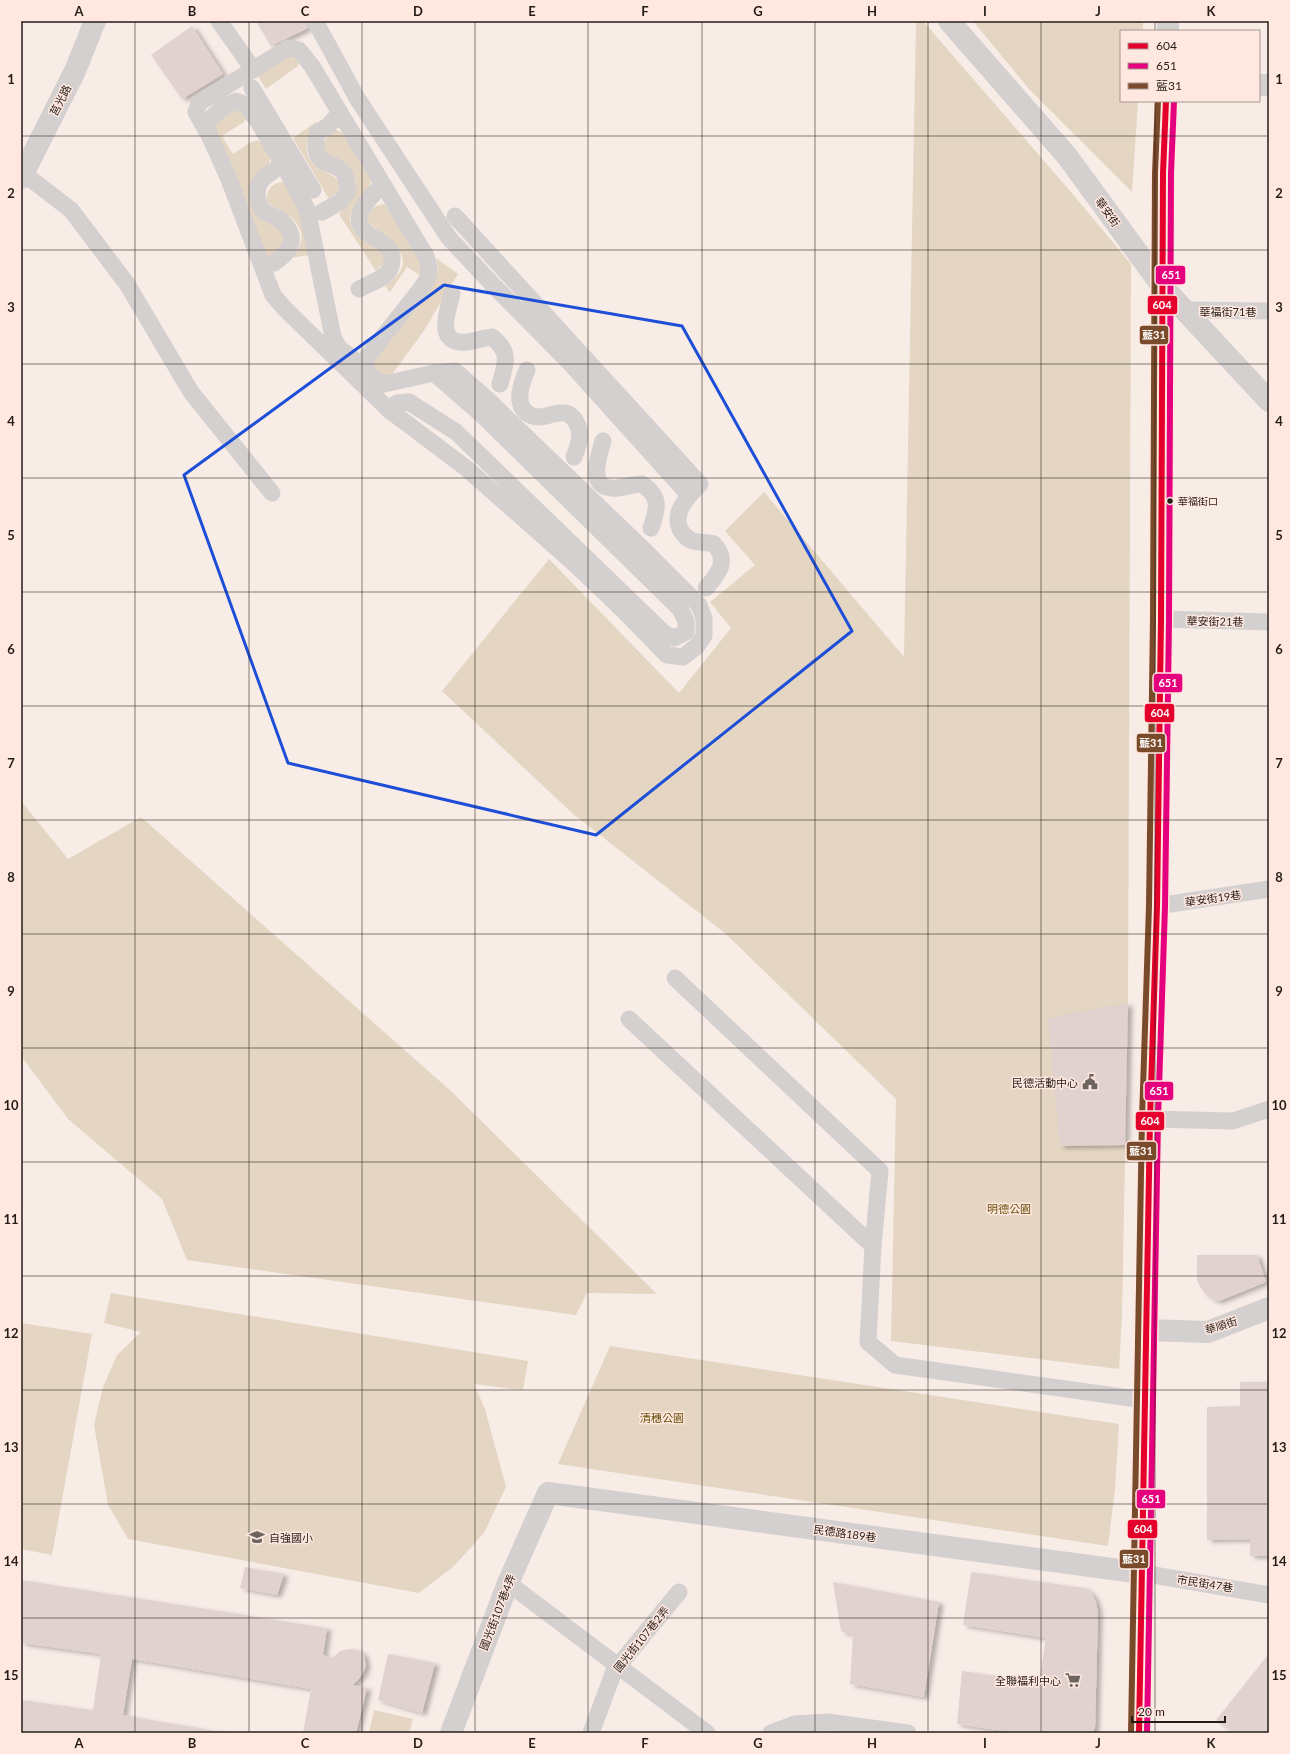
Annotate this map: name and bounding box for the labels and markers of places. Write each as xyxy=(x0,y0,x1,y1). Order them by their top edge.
place label: 華福街口 xyxy=(1178,495,1218,507)
marker: 華福街口 xyxy=(1165,496,1175,506)
public building icon: 民德活動中心 xyxy=(1081,1073,1099,1091)
place label: 民德活動中心 xyxy=(1012,1076,1078,1089)
school or university icon: 自強國小 xyxy=(248,1528,266,1546)
place label: 自強國小 xyxy=(269,1531,313,1544)
supermarket icon: 全聯福利中心 xyxy=(1064,1671,1082,1689)
place label: 全聯福利中心 xyxy=(995,1674,1061,1687)

